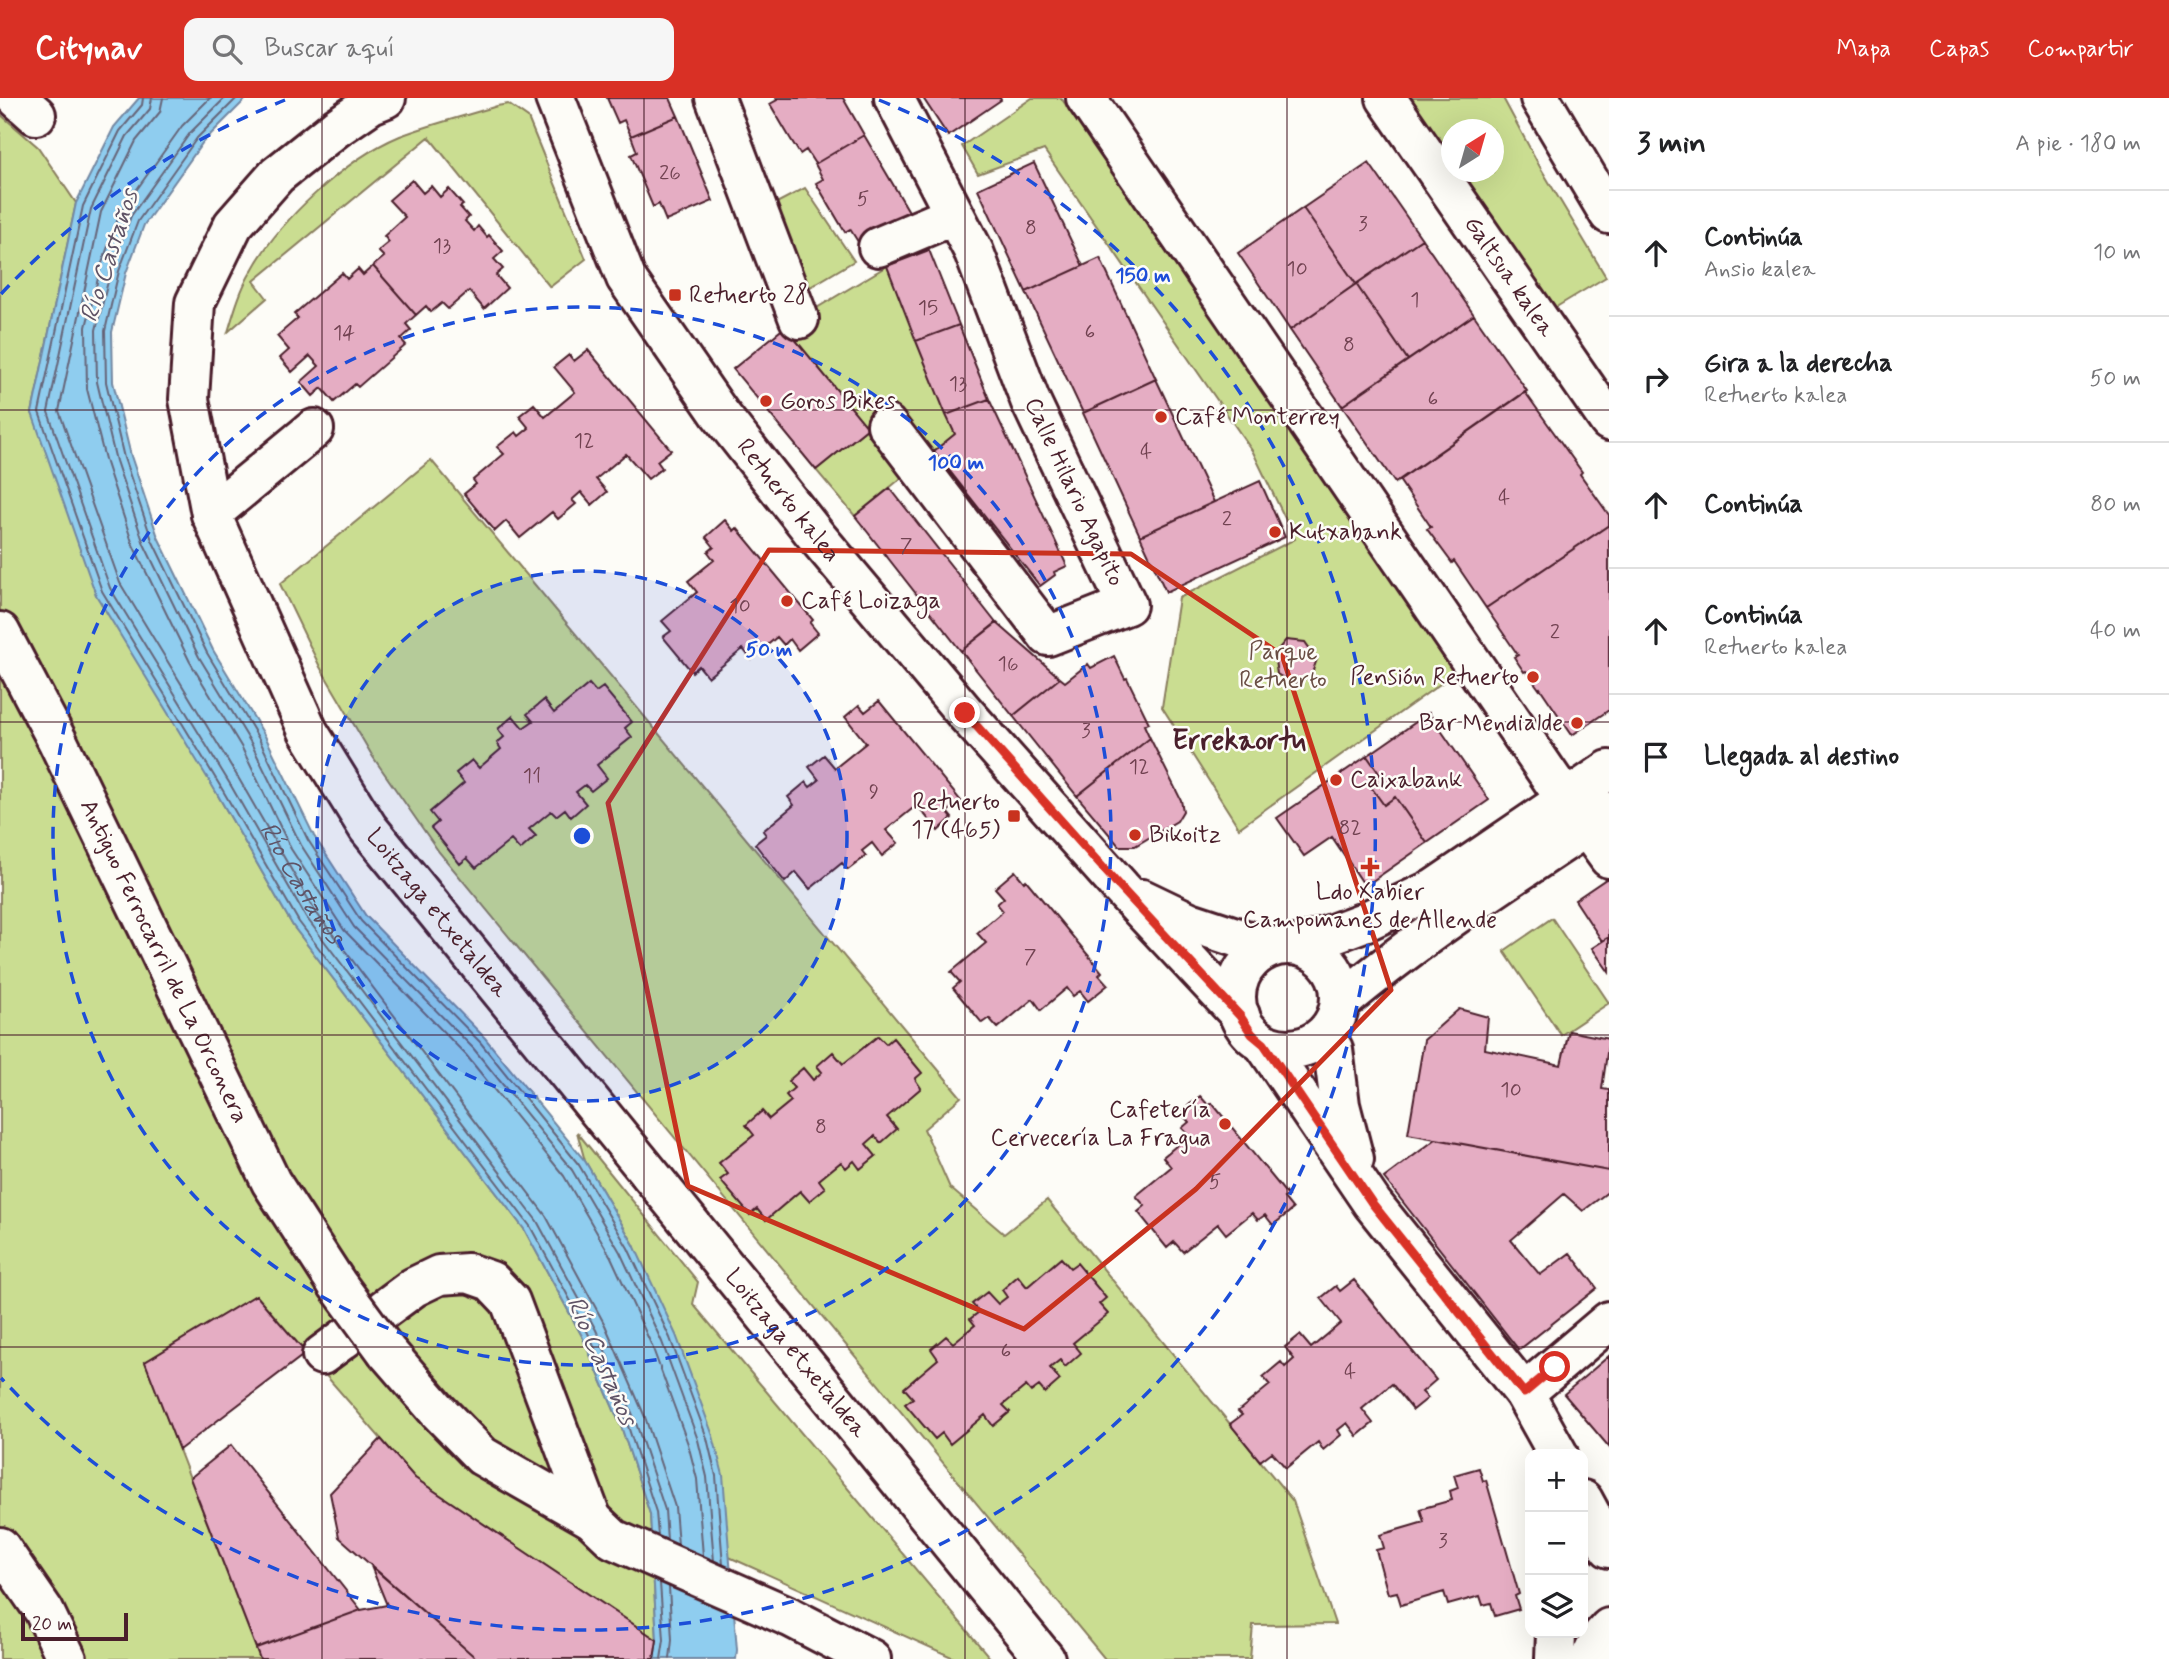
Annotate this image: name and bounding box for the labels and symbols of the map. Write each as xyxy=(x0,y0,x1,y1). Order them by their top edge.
north arrow xyxy=(1441,119,1504,182)
house number: 26 xyxy=(659,159,681,187)
water label: Río Castaños xyxy=(73,183,148,327)
house number: 5 xyxy=(857,185,869,213)
house number: 3 xyxy=(1358,210,1368,238)
street label: Galtsua kalea xyxy=(1457,210,1562,344)
house number: 8 xyxy=(1025,214,1037,242)
house number: 13 xyxy=(433,232,451,260)
house number: 10 xyxy=(1286,255,1308,283)
text: 150 m xyxy=(1115,262,1171,290)
place label: Retuerto 28 xyxy=(689,280,808,311)
house number: 1 xyxy=(1410,286,1420,314)
marker: Retuerto 28 xyxy=(667,287,683,303)
house number: 15 xyxy=(918,294,938,322)
house number: 6 xyxy=(1085,318,1095,346)
house number: 14 xyxy=(333,319,355,347)
house number: 8 xyxy=(1343,331,1355,359)
house number: 13 xyxy=(949,370,967,398)
house number: 6 xyxy=(1428,385,1438,413)
place label: Goros Bikes xyxy=(780,386,896,417)
marker: Goros Bikes xyxy=(758,393,774,409)
street label: Calle Hilario Agapito xyxy=(1017,393,1131,591)
place label: Café Monterrey xyxy=(1175,402,1340,433)
marker: Café Monterrey xyxy=(1153,409,1169,425)
house number: 12 xyxy=(574,427,594,455)
street label: Retuerto kalea xyxy=(730,432,847,569)
house number: 4 xyxy=(1140,438,1152,466)
text: 100 m xyxy=(928,449,984,477)
house number: 4 xyxy=(1498,484,1510,512)
house number: 2 xyxy=(1222,505,1232,533)
place label: Kutxabank xyxy=(1289,517,1402,548)
marker: Kutxabank xyxy=(1267,524,1283,540)
house number: 7 xyxy=(900,532,913,560)
place label: Café Loizaga xyxy=(801,586,941,619)
house number: 10 xyxy=(729,592,751,620)
marker: Café Loizaga xyxy=(779,593,795,609)
house number: 2 xyxy=(1550,618,1560,646)
text: 50 m xyxy=(746,636,793,664)
park label: Parque Retuerto xyxy=(1239,637,1327,696)
house number: 16 xyxy=(998,650,1019,678)
place label: Pensión Retuerto xyxy=(1350,662,1519,693)
marker: Pensión Retuerto xyxy=(1525,669,1541,685)
route end xyxy=(949,697,980,728)
place label: Bar Mendialde xyxy=(1419,708,1563,739)
marker: Bar Mendialde xyxy=(1569,715,1585,731)
house number: 3 xyxy=(1081,717,1091,745)
district label: Errekaortu xyxy=(1172,723,1306,760)
house number: 12 xyxy=(1129,753,1149,781)
house number: 11 xyxy=(523,762,541,790)
place label: Caixabank xyxy=(1350,765,1463,796)
marker: Caixabank xyxy=(1328,772,1344,788)
house number: 9 xyxy=(869,778,879,806)
place label: Retuerto 17 (465) xyxy=(911,787,1000,846)
street label: Antiguo Ferrocarril de La Orconera xyxy=(73,794,256,1128)
marker: Retuerto 17 (465) xyxy=(1006,808,1022,824)
house number: 82 xyxy=(1339,814,1361,842)
water label: Río Castaños xyxy=(251,816,353,954)
place label: Bikoitz xyxy=(1149,820,1221,851)
street label: Loitzaga etxetaldea xyxy=(359,822,516,1004)
centre of rings xyxy=(570,824,594,848)
marker: Bikoitz xyxy=(1127,827,1143,843)
marker: Ldo Xabier Campomanes de Allende xyxy=(1362,859,1378,875)
place label: Ldo Xabier Campomanes de Allende xyxy=(1243,877,1497,936)
house number: 7 xyxy=(1024,943,1037,971)
house number: 10 xyxy=(1500,1076,1522,1104)
place label: Cafetería Cervecería La Fragua xyxy=(991,1095,1211,1154)
house number: 8 xyxy=(815,1113,827,1141)
marker: Cafetería Cervecería La Fragua xyxy=(1217,1116,1233,1132)
house number: 5 xyxy=(1209,1168,1221,1196)
street label: Loitzaga etxetaldea xyxy=(718,1262,875,1445)
water label: Río Castaños xyxy=(558,1291,646,1433)
house number: 6 xyxy=(1001,1337,1011,1365)
route start xyxy=(1539,1351,1570,1382)
house number: 4 xyxy=(1344,1358,1356,1386)
house number: 3 xyxy=(1438,1527,1448,1555)
scale bar xyxy=(21,1610,128,1642)

